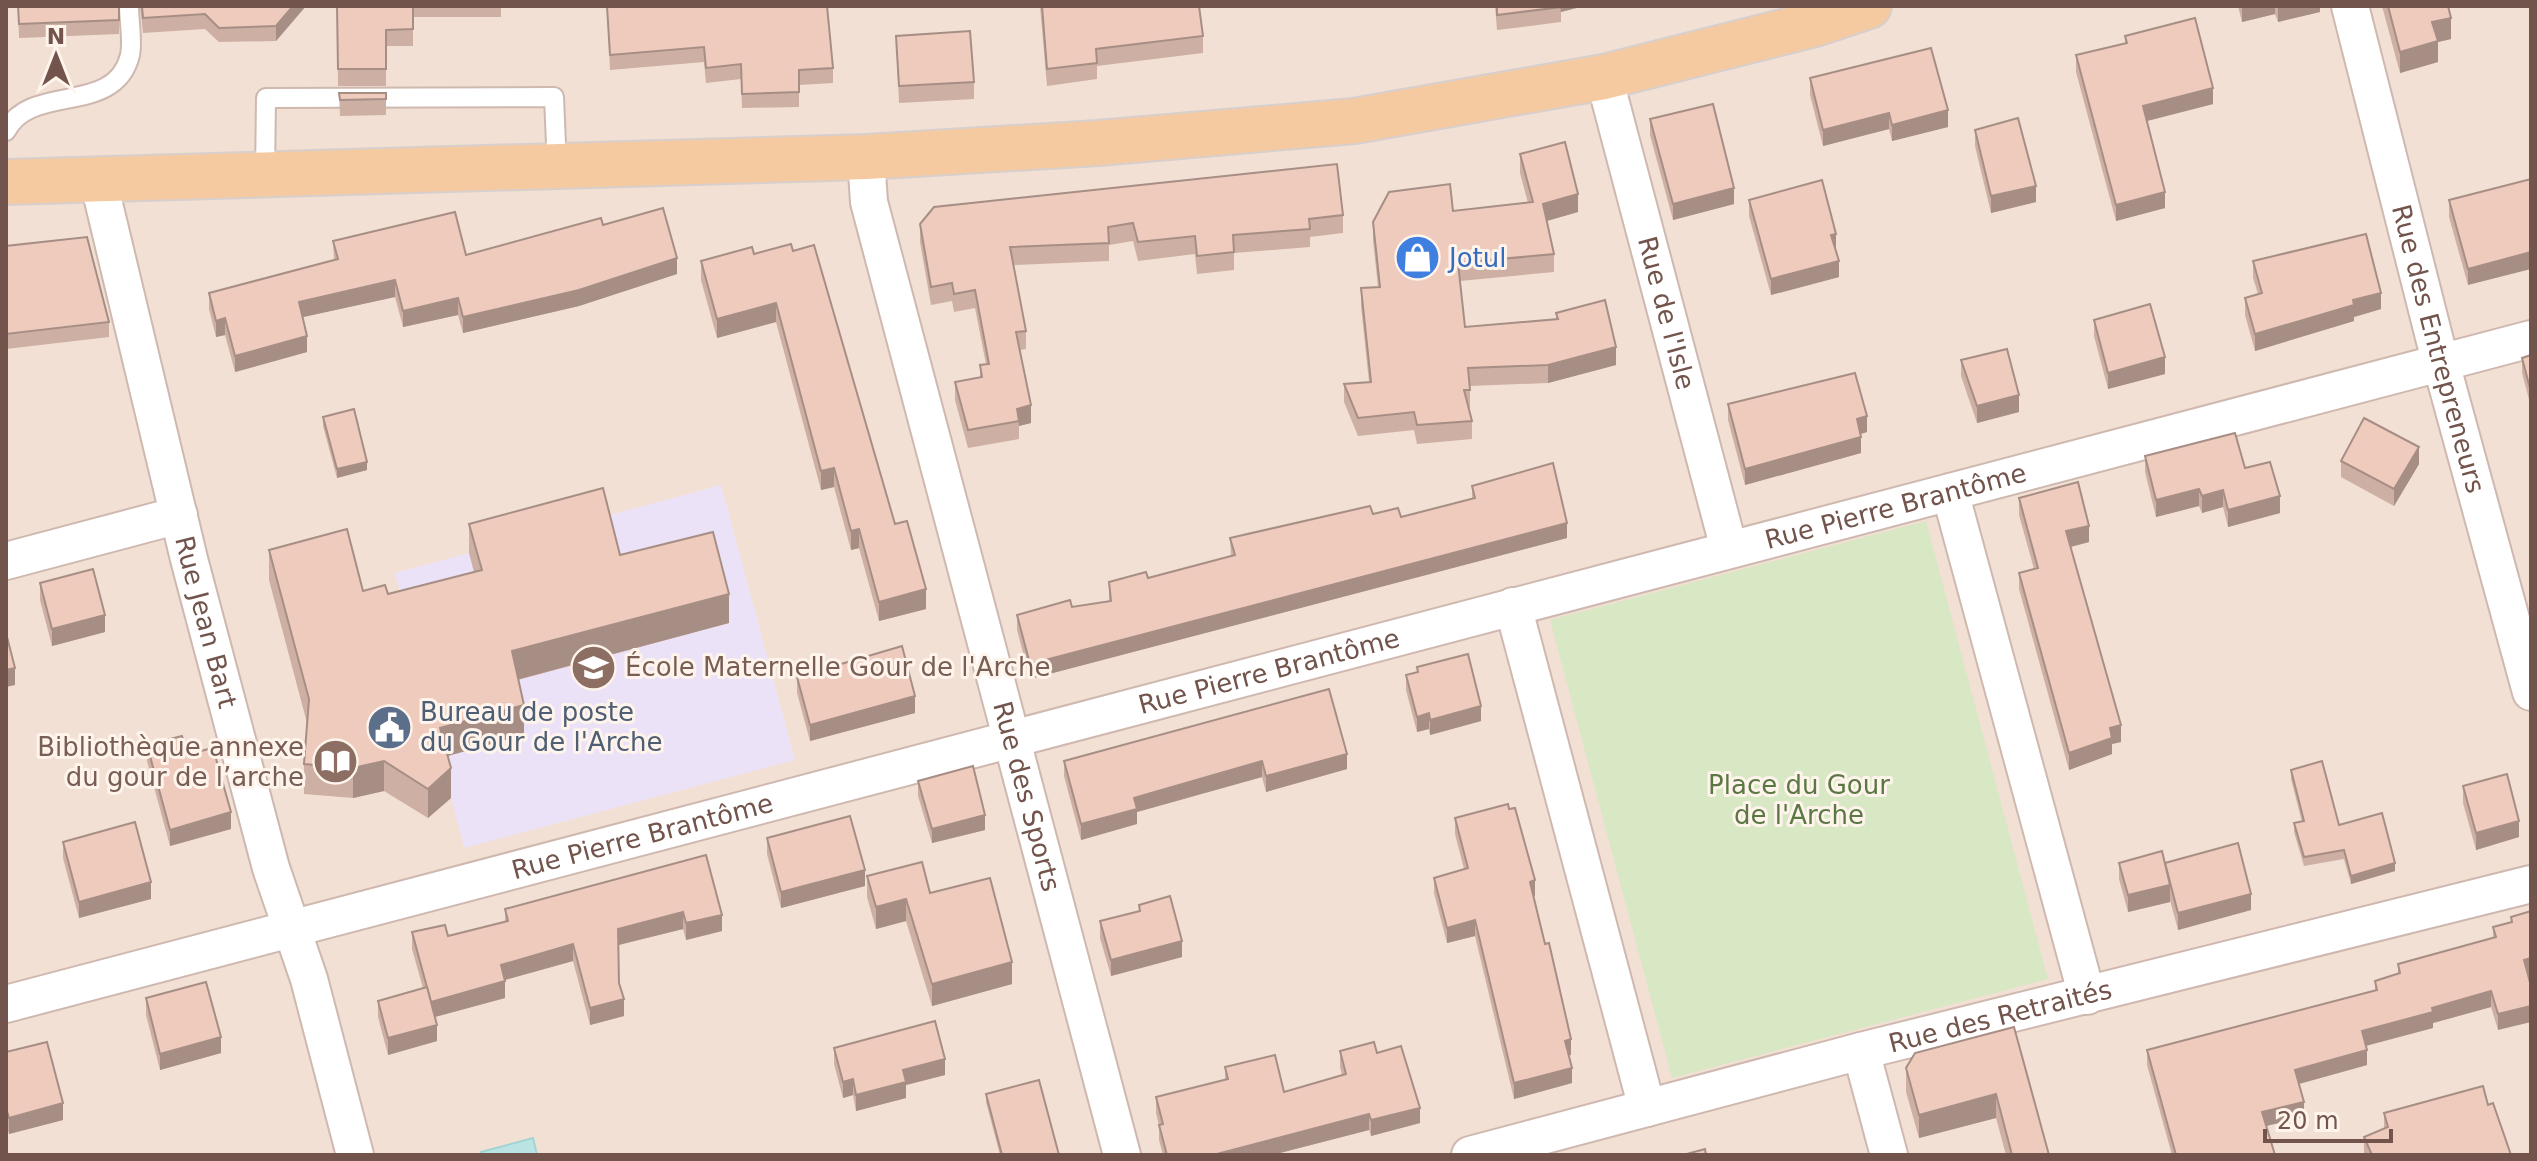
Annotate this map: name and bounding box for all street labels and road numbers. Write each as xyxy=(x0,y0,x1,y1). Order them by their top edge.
street label: Rue des Entrepreneurs xyxy=(2386,201,2491,496)
street label: Rue de l'Isle xyxy=(1632,233,1701,393)
street label: Rue Pierre Brantôme xyxy=(1762,458,2029,555)
street label: Rue Jean Bart xyxy=(169,533,243,711)
street label: Rue Pierre Brantôme xyxy=(1135,623,1403,720)
street label: Rue des Sports xyxy=(987,698,1066,895)
street label: Rue Pierre Brantôme xyxy=(508,788,776,885)
street label: Rue des Retraités xyxy=(1886,974,2115,1059)

